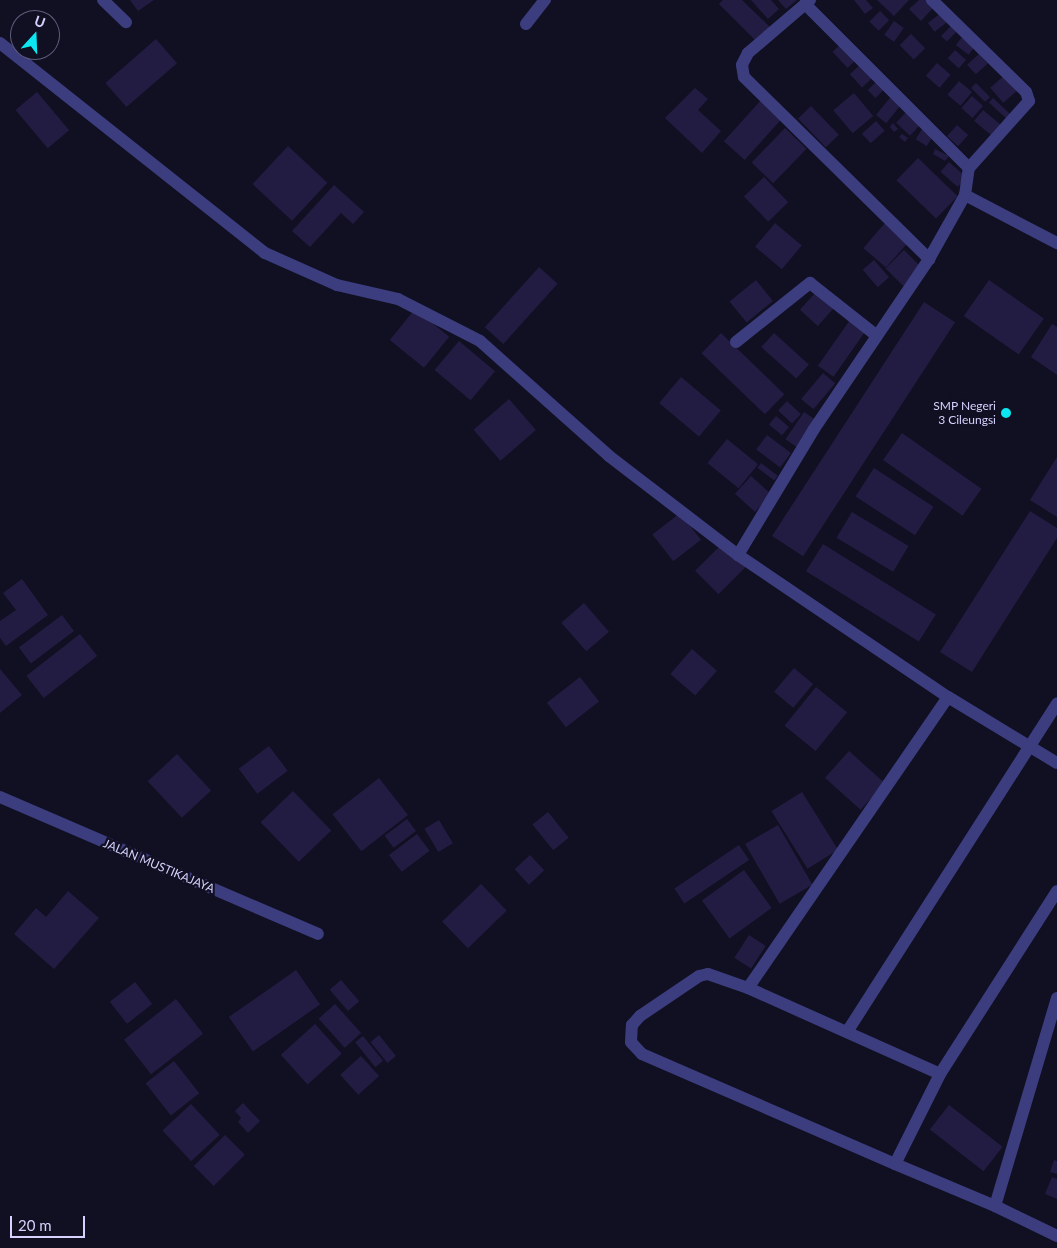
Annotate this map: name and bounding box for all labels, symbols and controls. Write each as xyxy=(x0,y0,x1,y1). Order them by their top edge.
north arrow xyxy=(10,10,60,60)
text: U xyxy=(32,12,48,31)
place label: SMP Negeri 3 Cileungsi xyxy=(933,399,996,427)
marker: SMP Negeri 3 Cileungsi xyxy=(1000,407,1012,419)
street label: JALAN MUSTIKAJAYA xyxy=(101,836,217,896)
scale bar xyxy=(12,1206,88,1238)
text: 20 m xyxy=(18,1216,52,1234)

